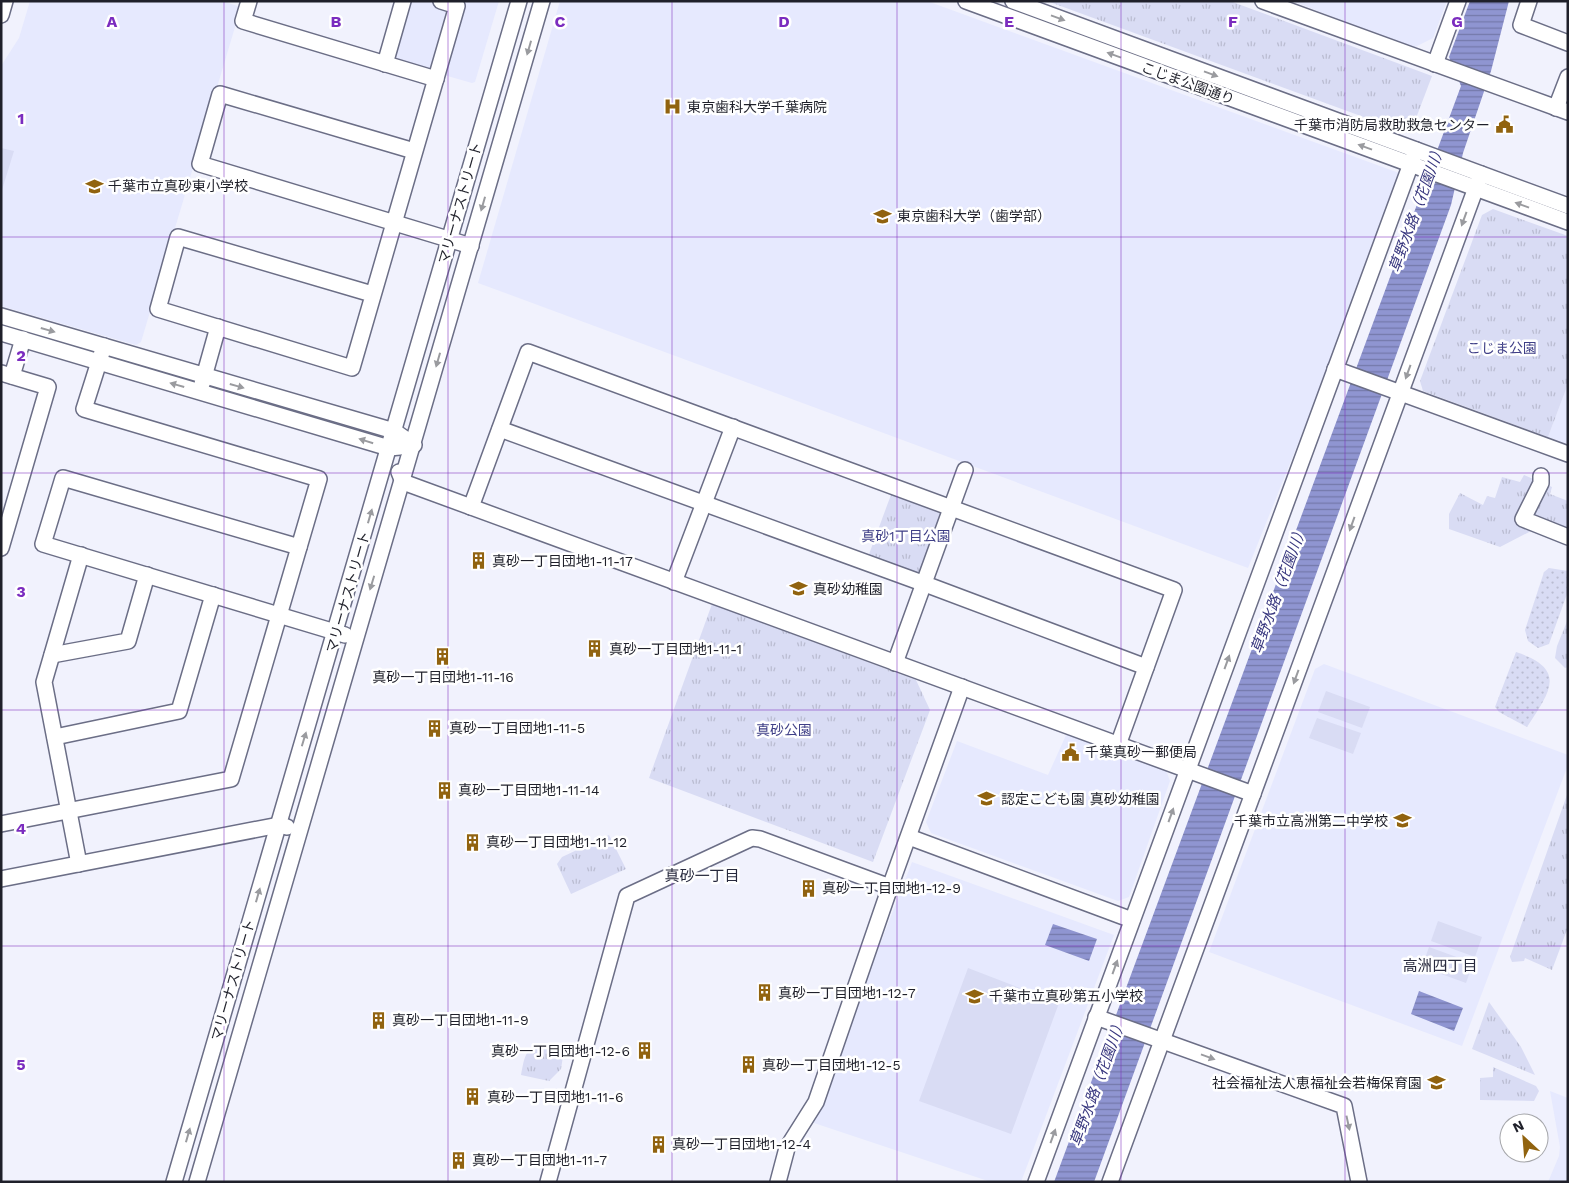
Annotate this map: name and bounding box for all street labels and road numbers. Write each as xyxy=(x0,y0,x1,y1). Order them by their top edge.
street label: こじま公園通り xyxy=(1139,59,1237,107)
street label: マリーナストリート xyxy=(435,140,485,266)
street label: マリーナストリート xyxy=(323,529,373,655)
street label: マリーナストリート xyxy=(208,917,258,1043)

